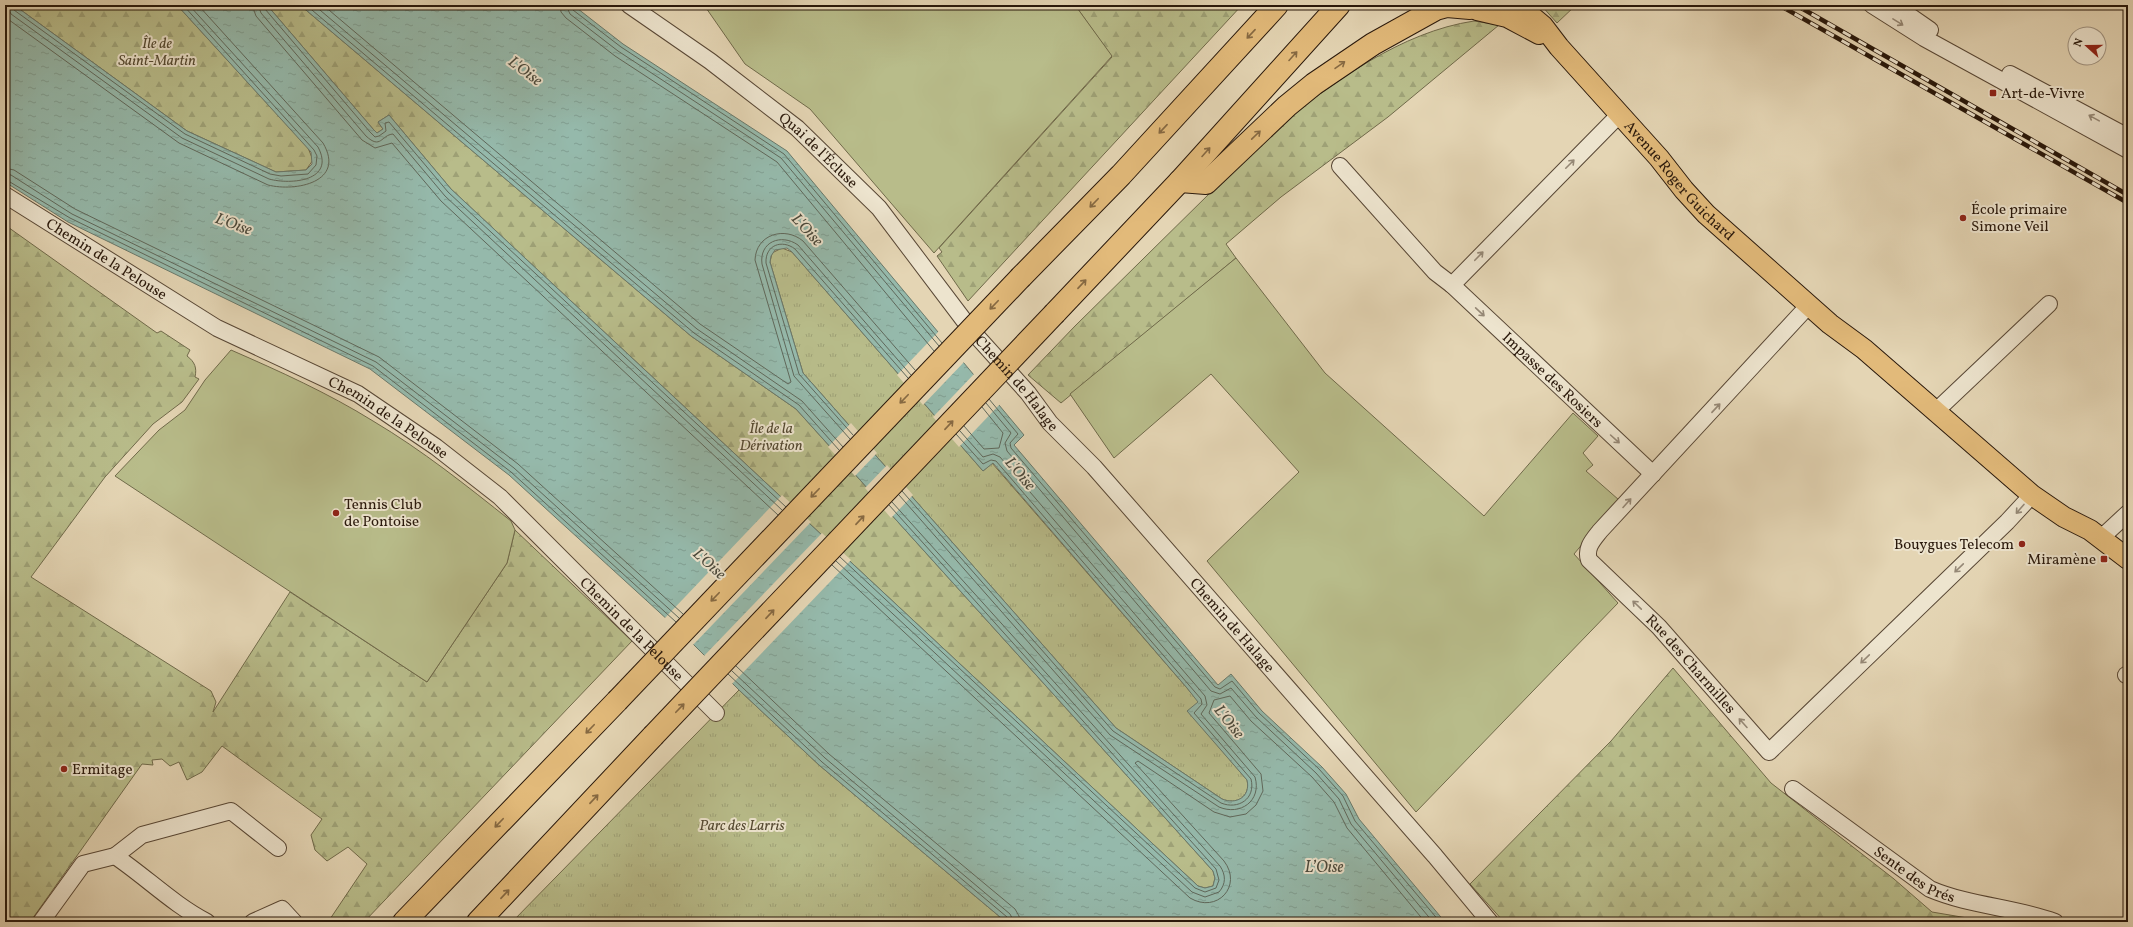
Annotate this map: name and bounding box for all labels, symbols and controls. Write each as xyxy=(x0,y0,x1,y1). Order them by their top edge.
one-way arrow xyxy=(1892,18,1903,26)
north arrow xyxy=(2067,26,2107,66)
one-way arrow xyxy=(1246,29,1256,39)
park label: Île de Saint-Martin xyxy=(118,34,196,72)
text: N xyxy=(2071,37,2087,49)
water label: L'Oise xyxy=(503,51,547,92)
one-way arrow xyxy=(1289,51,1298,61)
one-way arrow xyxy=(1334,61,1345,69)
place label: Art-de-Vivre xyxy=(2001,84,2085,105)
marker: Art-de-Vivre xyxy=(1988,88,1998,98)
street label: Quai de l'Écluse xyxy=(774,108,862,194)
one-way arrow xyxy=(2088,114,2100,121)
street label: Avenue Roger Guichard xyxy=(1618,117,1738,246)
one-way arrow xyxy=(1158,124,1168,134)
one-way arrow xyxy=(1251,131,1261,140)
one-way arrow xyxy=(1201,147,1211,157)
one-way arrow xyxy=(1565,159,1575,169)
one-way arrow xyxy=(1089,198,1099,208)
place label: École primaire Simone Veil xyxy=(1971,200,2067,238)
water label: L'Oise xyxy=(212,208,255,242)
water label: L'Oise xyxy=(786,209,828,252)
marker: École primaire Simone Veil xyxy=(1958,213,1968,223)
street label: Chemin de la Pelouse xyxy=(41,214,170,306)
one-way arrow xyxy=(1474,251,1483,261)
one-way arrow xyxy=(1077,280,1086,290)
one-way arrow xyxy=(989,300,999,310)
one-way arrow xyxy=(1474,308,1485,317)
street label: Impasse des Rosiers xyxy=(1497,328,1607,433)
street label: Chemin de Halage xyxy=(969,332,1062,437)
street label: Chemin de la Pelouse xyxy=(324,372,452,465)
one-way arrow xyxy=(900,394,909,404)
one-way arrow xyxy=(1711,403,1720,413)
park label: Île de la Dérivation xyxy=(740,419,803,457)
one-way arrow xyxy=(944,420,954,430)
one-way arrow xyxy=(1610,435,1621,444)
water label: L'Oise xyxy=(999,453,1040,496)
one-way arrow xyxy=(810,488,819,498)
place label: Tennis Club de Pontoise xyxy=(344,495,422,533)
one-way arrow xyxy=(1622,497,1631,508)
one-way arrow xyxy=(2016,503,2025,513)
marker: Tennis Club de Pontoise xyxy=(331,508,341,518)
one-way arrow xyxy=(855,515,864,525)
place label: Bouygues Telecom xyxy=(1894,535,2014,556)
marker: Bouygues Telecom xyxy=(2017,539,2027,549)
water label: L'Oise xyxy=(687,544,730,585)
place label: Miramène xyxy=(2027,550,2096,571)
marker: Miramène xyxy=(2099,554,2109,564)
one-way arrow xyxy=(1954,564,1964,573)
street label: Chemin de la Pelouse xyxy=(574,573,688,687)
street label: Chemin de Halage xyxy=(1184,574,1279,678)
one-way arrow xyxy=(710,592,720,602)
one-way arrow xyxy=(1632,600,1642,610)
one-way arrow xyxy=(766,609,775,619)
street label: Rue des Charmilles xyxy=(1640,610,1740,719)
one-way arrow xyxy=(1860,654,1870,664)
water label: L'Oise xyxy=(1208,701,1249,744)
one-way arrow xyxy=(675,703,685,713)
one-way arrow xyxy=(1738,717,1747,728)
one-way arrow xyxy=(585,724,594,734)
place label: Ermitage xyxy=(72,760,133,781)
marker: Ermitage xyxy=(59,764,69,774)
one-way arrow xyxy=(589,794,599,804)
park label: Parc des Larris xyxy=(699,816,785,837)
one-way arrow xyxy=(495,818,504,828)
street label: Sente des Prés xyxy=(1869,842,1957,909)
water label: L’Oise xyxy=(1305,857,1343,879)
one-way arrow xyxy=(500,889,509,899)

